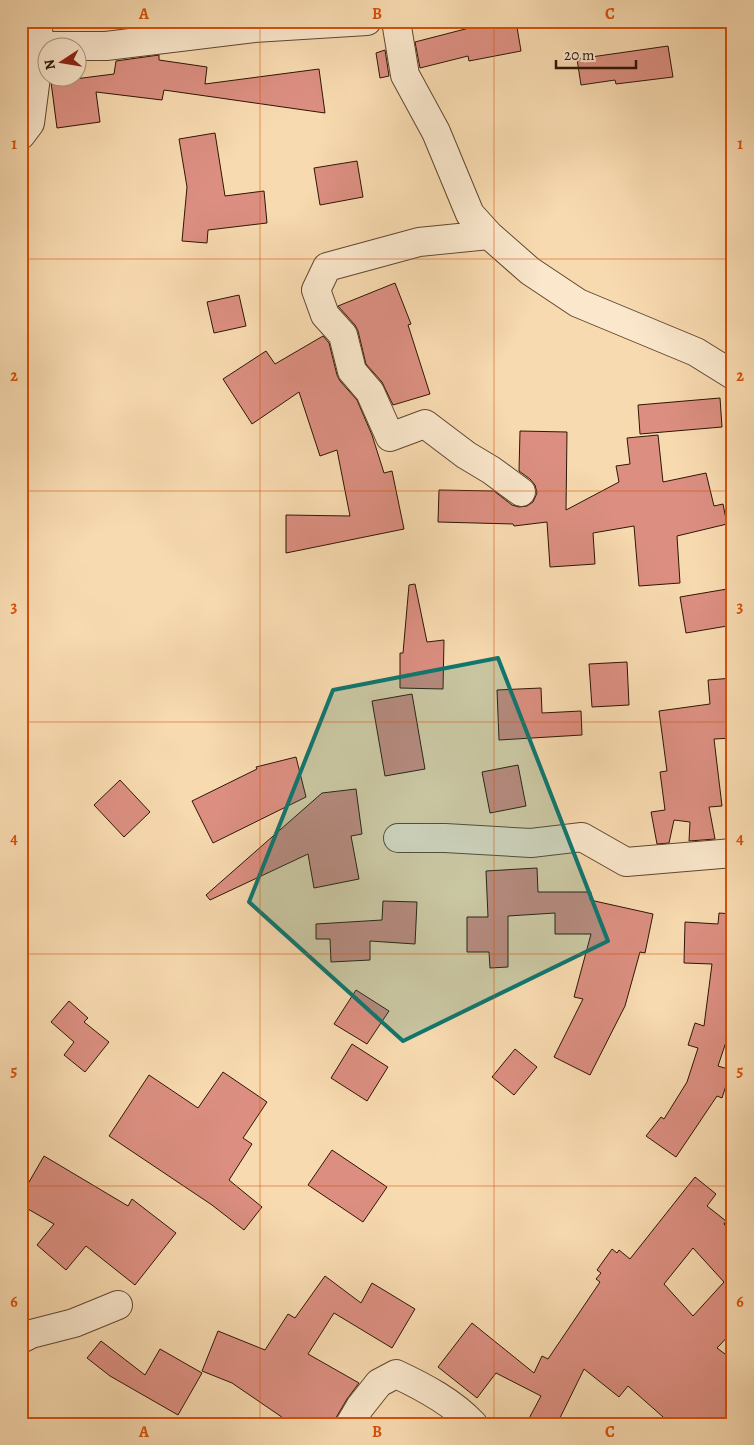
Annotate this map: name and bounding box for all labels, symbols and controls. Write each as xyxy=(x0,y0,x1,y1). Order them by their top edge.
text: A xyxy=(138,3,150,25)
text: B xyxy=(372,3,382,25)
text: C xyxy=(605,3,615,25)
north arrow xyxy=(38,38,88,88)
scale bar xyxy=(556,38,636,70)
text: 20 m xyxy=(564,45,595,65)
text: N xyxy=(39,58,60,72)
text: 1 xyxy=(11,133,17,155)
text: 1 xyxy=(737,133,743,155)
text: 2 xyxy=(10,365,18,387)
text: 2 xyxy=(736,365,744,387)
text: 3 xyxy=(11,596,18,618)
text: 3 xyxy=(737,596,744,618)
text: 4 xyxy=(10,828,18,850)
text: 4 xyxy=(736,828,744,850)
text: 5 xyxy=(11,1060,18,1082)
text: 5 xyxy=(737,1060,744,1082)
text: 6 xyxy=(10,1291,18,1313)
text: 6 xyxy=(736,1291,744,1313)
text: A xyxy=(138,1421,150,1443)
text: B xyxy=(372,1421,382,1443)
text: C xyxy=(605,1421,615,1443)

